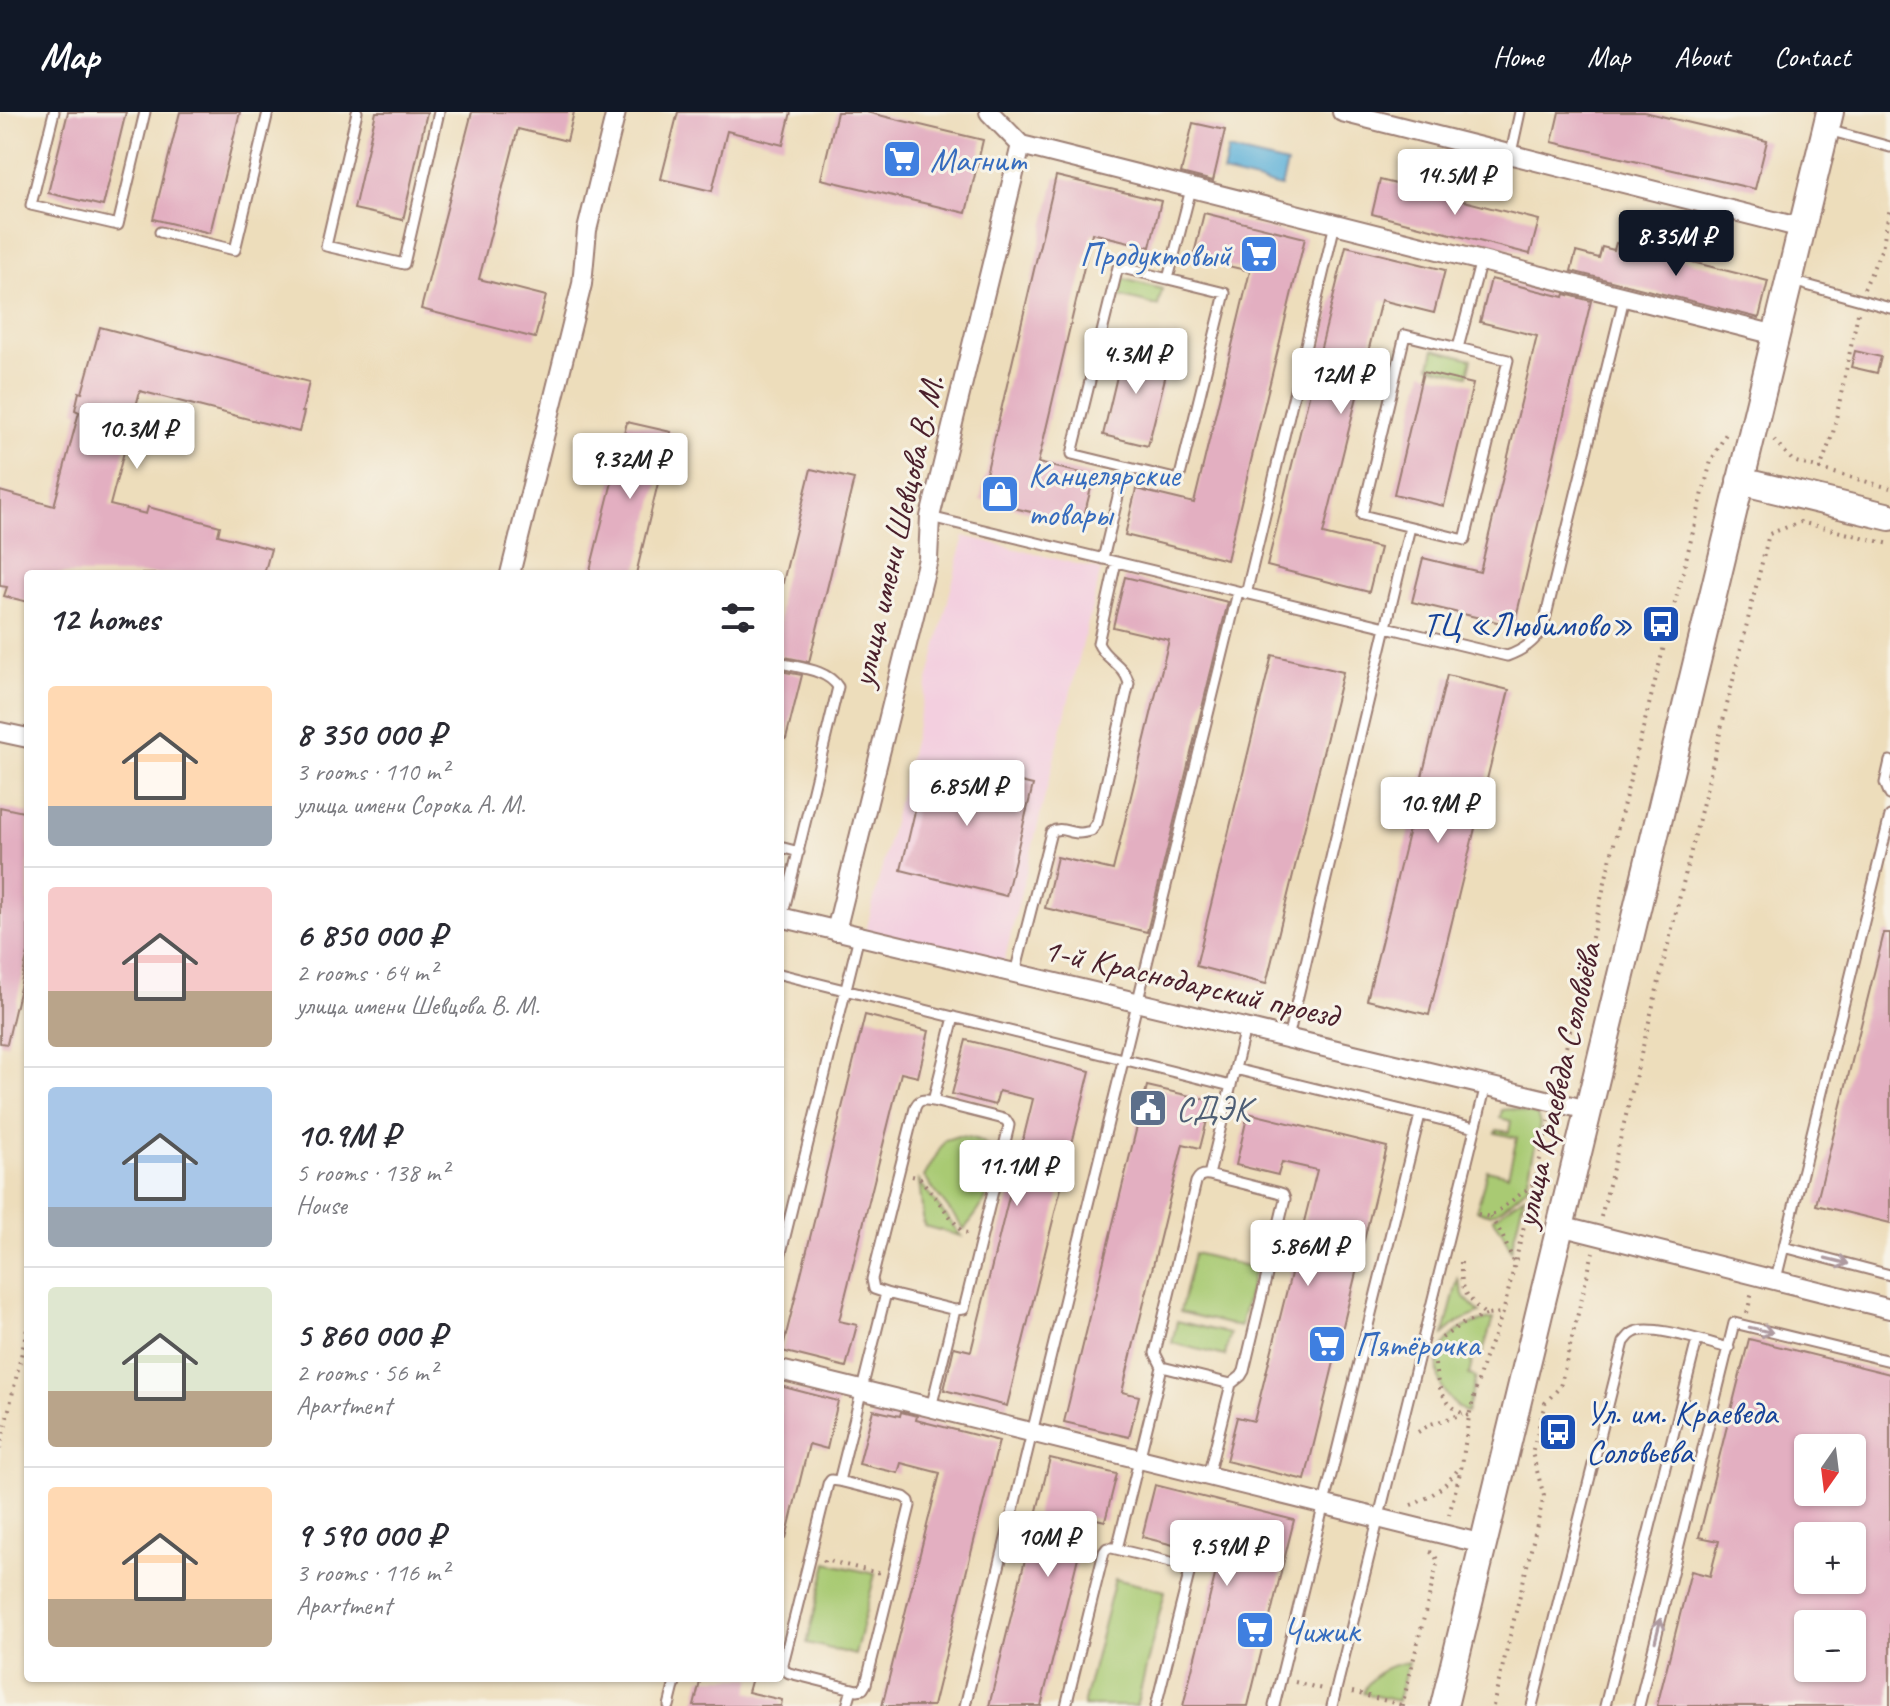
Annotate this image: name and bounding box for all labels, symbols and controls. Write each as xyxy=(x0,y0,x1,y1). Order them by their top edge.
text: Map xyxy=(40,33,99,80)
text: Home xyxy=(1493,39,1543,74)
text: Map xyxy=(1587,39,1630,74)
text: About xyxy=(1674,39,1730,74)
text: Contact xyxy=(1774,39,1850,74)
supermarket icon: Магнит xyxy=(881,138,923,180)
place label: Магнит xyxy=(930,138,1028,181)
pin: 14.5M ₽ xyxy=(1381,149,1529,217)
text: 14.5M ₽ xyxy=(1416,158,1494,191)
pin: 8.35M ₽ xyxy=(1602,210,1750,278)
text: 8.35M ₽ xyxy=(1637,219,1715,252)
place label: Продуктовый xyxy=(1080,233,1233,276)
supermarket icon: Продуктовый xyxy=(1238,233,1280,275)
pin: 4.3M ₽ xyxy=(1071,328,1201,396)
text: 4.3M ₽ xyxy=(1102,337,1170,370)
pin: 12M ₽ xyxy=(1285,348,1397,416)
text: 12M ₽ xyxy=(1310,357,1372,390)
street label: улица имени Шевцова В. М. xyxy=(840,371,954,693)
pin: 10.3M ₽ xyxy=(63,403,211,471)
text: 10.3M ₽ xyxy=(98,412,176,445)
pin: 9.32M ₽ xyxy=(556,433,704,501)
text: 9.32M ₽ xyxy=(591,442,669,475)
place label: Канцелярские товары xyxy=(1028,453,1182,535)
shop icon: Канцелярские товары xyxy=(979,473,1021,515)
icon: filters xyxy=(716,596,760,640)
text: 12 homes xyxy=(48,597,159,640)
place label: ТЦ «Любимово» xyxy=(1423,603,1633,646)
bus stop icon: ТЦ «Любимово» xyxy=(1640,603,1682,645)
text: 8 350 000 ₽ xyxy=(296,712,445,755)
icon: home xyxy=(112,718,208,814)
text: 3 rooms · 110 m² xyxy=(296,755,448,788)
pin: 6.85M ₽ xyxy=(893,760,1041,828)
text: 6.85M ₽ xyxy=(927,769,1007,802)
pin: 10.9M ₽ xyxy=(1364,777,1512,845)
text: 10.9M ₽ xyxy=(1399,786,1477,819)
text: улица имени Сорока А. М. xyxy=(296,788,525,821)
text: 6 850 000 ₽ xyxy=(296,913,446,956)
icon: home xyxy=(112,919,208,1015)
street label: 1-й Краснодарский проезд xyxy=(1039,927,1346,1038)
street label: улица Краеведа Соловьёва xyxy=(1503,936,1611,1233)
text: 2 rooms · 64 m² xyxy=(296,956,437,989)
text: улица имени Шевцова В. М. xyxy=(296,989,539,1022)
public building icon: СДЭК xyxy=(1127,1087,1169,1129)
place label: СДЭК xyxy=(1176,1087,1257,1130)
text: 10.9M ₽ xyxy=(296,1113,399,1156)
icon: home xyxy=(112,1119,208,1215)
pin: 11.1M ₽ xyxy=(943,1140,1091,1208)
text: 11.1M ₽ xyxy=(978,1149,1056,1182)
text: 5 rooms · 138 m² xyxy=(296,1156,448,1189)
text: House xyxy=(296,1189,347,1222)
pin: 5.86M ₽ xyxy=(1234,1220,1382,1288)
text: 5.86M ₽ xyxy=(1268,1229,1348,1262)
one-way arrow xyxy=(1823,1255,1849,1270)
text: 5 860 000 ₽ xyxy=(296,1313,446,1356)
icon: home xyxy=(112,1319,208,1415)
supermarket icon: Пятёрочка xyxy=(1306,1323,1348,1365)
place label: Пятёрочка xyxy=(1355,1323,1482,1366)
one-way arrow xyxy=(1748,1323,1774,1338)
text: 2 rooms · 56 m² xyxy=(296,1356,437,1389)
text: Apartment xyxy=(296,1389,392,1422)
place label: Ул. им. Краеведа Соловьева xyxy=(1586,1391,1779,1473)
bus stop icon: Ул. им. Краеведа Соловьева xyxy=(1537,1411,1579,1453)
north arrow xyxy=(1794,1434,1866,1506)
map controls xyxy=(1794,1434,1866,1682)
pin: 10M ₽ xyxy=(992,1511,1104,1579)
text: 9 590 000 ₽ xyxy=(296,1513,444,1556)
icon: home xyxy=(112,1519,208,1615)
text: 10M ₽ xyxy=(1017,1520,1079,1553)
pin: 9.59M ₽ xyxy=(1153,1520,1301,1588)
button: + xyxy=(1794,1522,1866,1594)
text: 9.59M ₽ xyxy=(1188,1529,1266,1562)
text: 3 rooms · 116 m² xyxy=(296,1556,448,1589)
text: Apartment xyxy=(296,1589,392,1622)
supermarket icon: Чижик xyxy=(1234,1609,1276,1651)
place label: Чижик xyxy=(1283,1609,1362,1652)
button: − xyxy=(1794,1610,1866,1682)
one-way arrow xyxy=(1652,1618,1667,1644)

